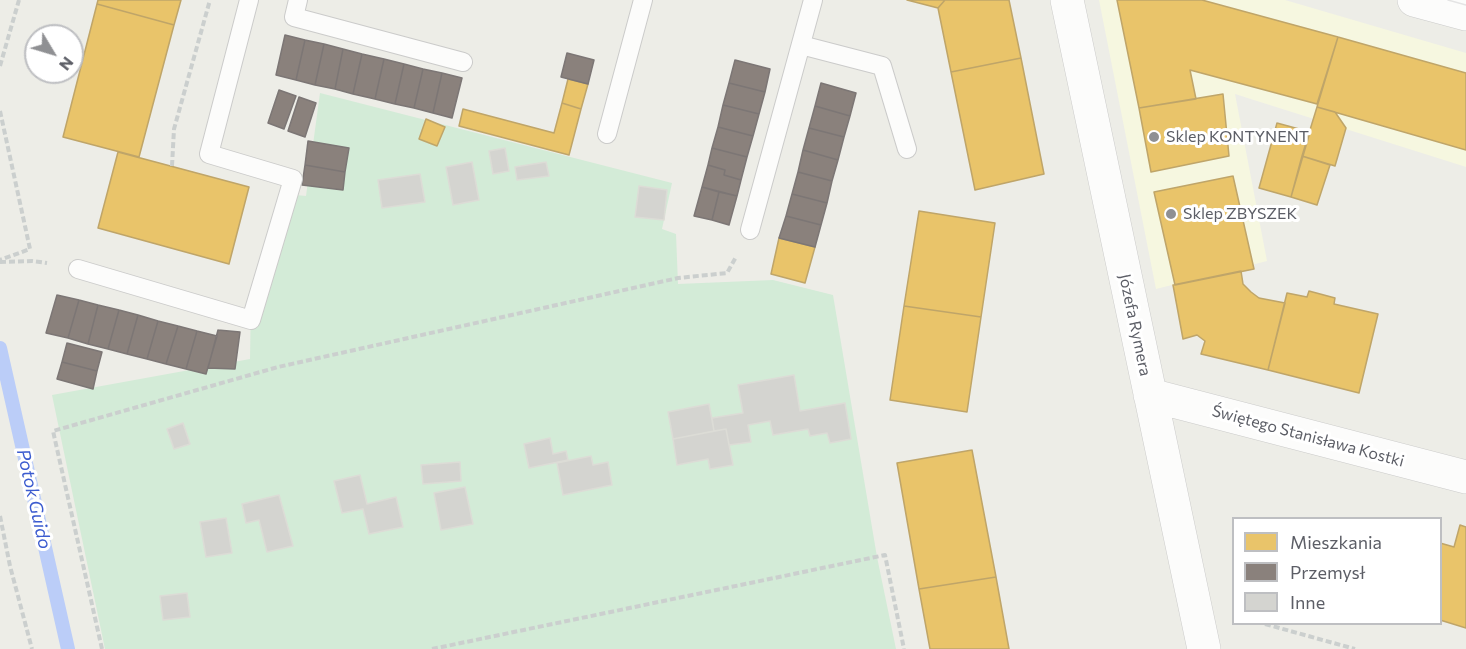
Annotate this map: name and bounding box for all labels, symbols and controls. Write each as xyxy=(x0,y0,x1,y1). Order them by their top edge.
north arrow xyxy=(24,24,84,84)
text: N xyxy=(56,54,78,75)
place label: Sklep KONTYNENT xyxy=(1166,127,1309,147)
marker: Sklep KONTYNENT xyxy=(1147,130,1161,144)
place label: Sklep ZBYSZEK xyxy=(1183,204,1297,224)
marker: Sklep ZBYSZEK xyxy=(1164,207,1178,221)
street label: Józefa Rymera xyxy=(1115,272,1155,378)
street label: Świętego Stanisława Kostki xyxy=(1210,401,1406,471)
water label: Potok Guido xyxy=(12,447,56,551)
legend xyxy=(1232,517,1442,625)
text: Mieszkania xyxy=(1290,531,1382,553)
text: Przemysł xyxy=(1290,561,1365,583)
text: Inne xyxy=(1290,591,1325,613)

